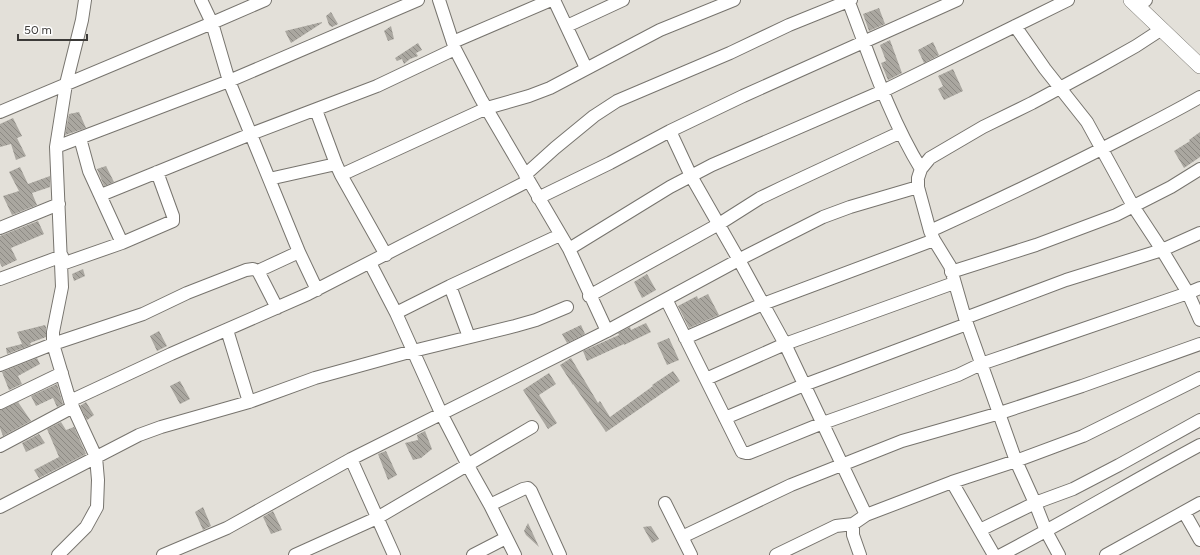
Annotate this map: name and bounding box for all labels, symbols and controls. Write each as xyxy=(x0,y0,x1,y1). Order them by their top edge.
scale bar xyxy=(18,16,87,42)
text: 50 m xyxy=(24,23,52,37)

